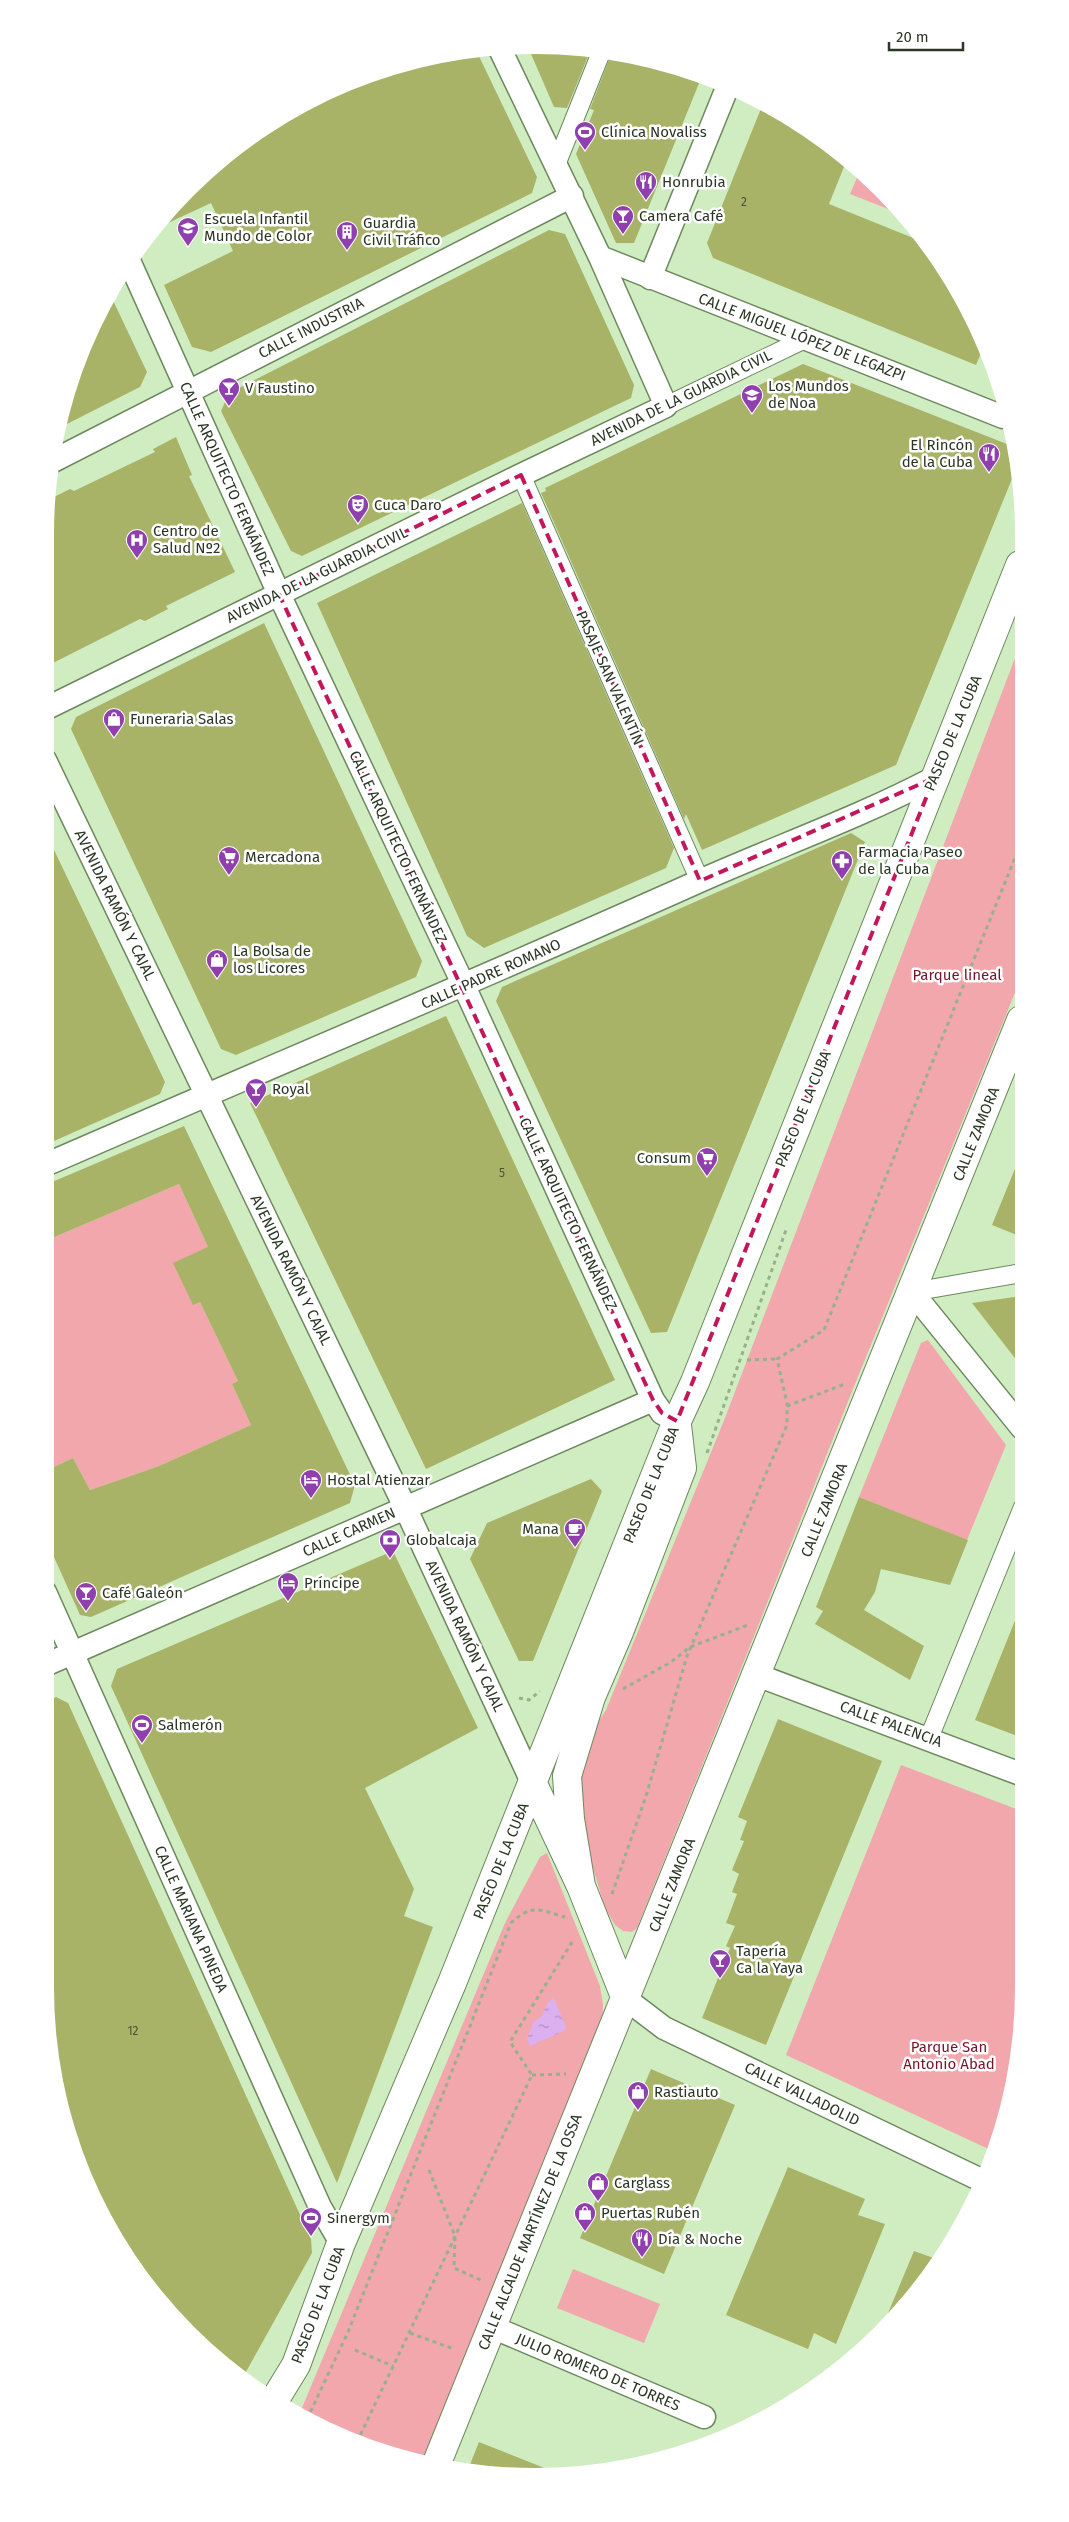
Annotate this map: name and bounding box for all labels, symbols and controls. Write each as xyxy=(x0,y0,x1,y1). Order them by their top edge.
scale bar xyxy=(889,20,963,52)
text: 20 m xyxy=(896,28,929,46)
sports icon: Clínica Novaliss xyxy=(573,120,597,151)
place label: Clínica Novaliss xyxy=(601,123,707,141)
restaurant icon: Honrubia xyxy=(634,170,658,201)
place label: Honrubia xyxy=(662,173,726,191)
house number: 2 xyxy=(741,195,747,209)
bar icon: Camera Café xyxy=(611,204,635,235)
place label: Camera Café xyxy=(639,207,723,225)
place label: Escuela Infantil Mundo de Color xyxy=(204,210,312,245)
place label: Guardia Civil Tráfico xyxy=(363,214,441,249)
school or university icon: Escuela Infantil Mundo de Color xyxy=(176,216,200,247)
building icon: Guardia Civil Tráfico xyxy=(335,220,359,251)
street label: CALLE MIGUEL LÓPEZ DE LEGAZPI xyxy=(696,289,908,385)
street label: CALLE INDUSTRIA xyxy=(255,294,367,362)
street label: AVENIDA DE LA GUARDIA CIVIL xyxy=(587,346,775,450)
bar icon: V Faustino xyxy=(217,376,241,407)
place label: Los Mundos de Noa xyxy=(768,377,849,412)
street label: CALLE ARQUITECTO FERNÁNDEZ xyxy=(176,379,278,579)
place label: V Faustino xyxy=(245,379,315,397)
school or university icon: Los Mundos de Noa xyxy=(740,383,764,414)
place label: El Rincón de la Cuba xyxy=(902,436,973,471)
restaurant icon: El Rincón de la Cuba xyxy=(977,442,1001,473)
theatre icon: Cuca Daro xyxy=(346,493,370,524)
place label: Cuca Daro xyxy=(374,496,442,514)
place label: Centro de Salud Nº2 xyxy=(153,522,220,557)
street label: AVENIDA DE LA GUARDIA CIVIL xyxy=(223,523,411,627)
hospital icon: Centro de Salud Nº2 xyxy=(125,528,149,559)
street label: PASAJE SAN VALENTÍN xyxy=(572,608,648,748)
street label: PASEO DE LA CUBA xyxy=(920,672,986,794)
shop icon: Funeraria Salas xyxy=(102,707,126,738)
place label: Funeraria Salas xyxy=(130,710,234,728)
street label: CALLE ARQUITECTO FERNÁNDEZ xyxy=(345,748,451,946)
street label: AVENIDA RAMÓN Y CAJAL xyxy=(71,827,160,984)
place label: Farmacia Paseo de la Cuba xyxy=(858,843,963,878)
supermarket icon: Mercadona xyxy=(217,845,241,876)
place label: Mercadona xyxy=(245,848,320,866)
pharmacy icon: Farmacia Paseo de la Cuba xyxy=(830,849,854,880)
street label: CALLE PADRE ROMANO xyxy=(418,935,564,1013)
place label: La Bolsa de los Licores xyxy=(233,942,311,977)
shop icon: La Bolsa de los Licores xyxy=(205,948,229,979)
park label: Parque lineal xyxy=(912,966,1002,984)
street label: PASEO DE LA CUBA xyxy=(771,1048,835,1170)
bar icon: Royal xyxy=(244,1077,268,1108)
place label: Royal xyxy=(272,1080,310,1098)
street label: CALLE ZAMORA xyxy=(949,1084,1003,1184)
street label: CALLE ARQUITECTO FERNÁNDEZ xyxy=(515,1115,621,1313)
supermarket icon: Consum xyxy=(695,1146,719,1177)
place label: Consum xyxy=(637,1149,691,1167)
house number: 5 xyxy=(499,1166,505,1180)
street label: AVENIDA RAMÓN Y CAJAL xyxy=(247,1192,336,1349)
street label: PASEO DE LA CUBA xyxy=(619,1424,683,1546)
street label: CALLE ZAMORA xyxy=(797,1460,851,1560)
hotel icon: Hostal Atienzar xyxy=(299,1468,323,1499)
place label: Hostal Atienzar xyxy=(327,1471,430,1489)
street label: CALLE CARMEN xyxy=(300,1503,398,1561)
cafe icon: Mana xyxy=(563,1517,587,1548)
place label: Mana xyxy=(522,1520,559,1538)
bank icon: Globalcaja xyxy=(378,1528,402,1559)
place label: Globalcaja xyxy=(406,1531,477,1549)
street label: AVENIDA RAMÓN Y CAJAL xyxy=(422,1557,508,1715)
hotel icon: Príncipe xyxy=(276,1571,300,1602)
place label: Príncipe xyxy=(304,1574,360,1592)
bar icon: Café Galeón xyxy=(74,1581,98,1612)
place label: Café Galeón xyxy=(102,1584,183,1602)
street label: CALLE PALENCIA xyxy=(837,1697,945,1751)
sports icon: Salmerón xyxy=(130,1713,154,1744)
place label: Salmerón xyxy=(158,1716,223,1734)
street label: PASEO DE LA CUBA xyxy=(469,1800,533,1922)
street label: CALLE ZAMORA xyxy=(645,1835,699,1935)
street label: CALLE MARIANA PINEDA xyxy=(151,1843,232,1995)
place label: Tapería Ca la Yaya xyxy=(736,1942,803,1977)
bar icon: Tapería Ca la Yaya xyxy=(708,1948,732,1979)
house number: 12 xyxy=(127,2024,139,2038)
park label: Parque San Antonio Abad xyxy=(903,2038,995,2073)
street label: CALLE VALLADOLID xyxy=(742,2058,862,2130)
shop icon: Rastiauto xyxy=(626,2080,650,2111)
place label: Rastiauto xyxy=(654,2083,718,2101)
street label: CALLE ALCALDE MARTÍNEZ DE LA OSSA xyxy=(474,2111,586,2353)
shop icon: Carglass xyxy=(586,2171,610,2202)
place label: Carglass xyxy=(614,2174,670,2192)
shop icon: Puertas Rubén xyxy=(573,2201,597,2232)
place label: Puertas Rubén xyxy=(601,2204,700,2222)
sports icon: Sinergym xyxy=(299,2206,323,2237)
place label: Sinergym xyxy=(327,2209,390,2227)
restaurant icon: Día & Noche xyxy=(630,2227,654,2258)
place label: Día & Noche xyxy=(658,2230,742,2248)
street label: PASEO DE LA CUBA xyxy=(287,2243,349,2366)
street label: JULIO ROMERO DE TORRES xyxy=(513,2329,683,2415)

